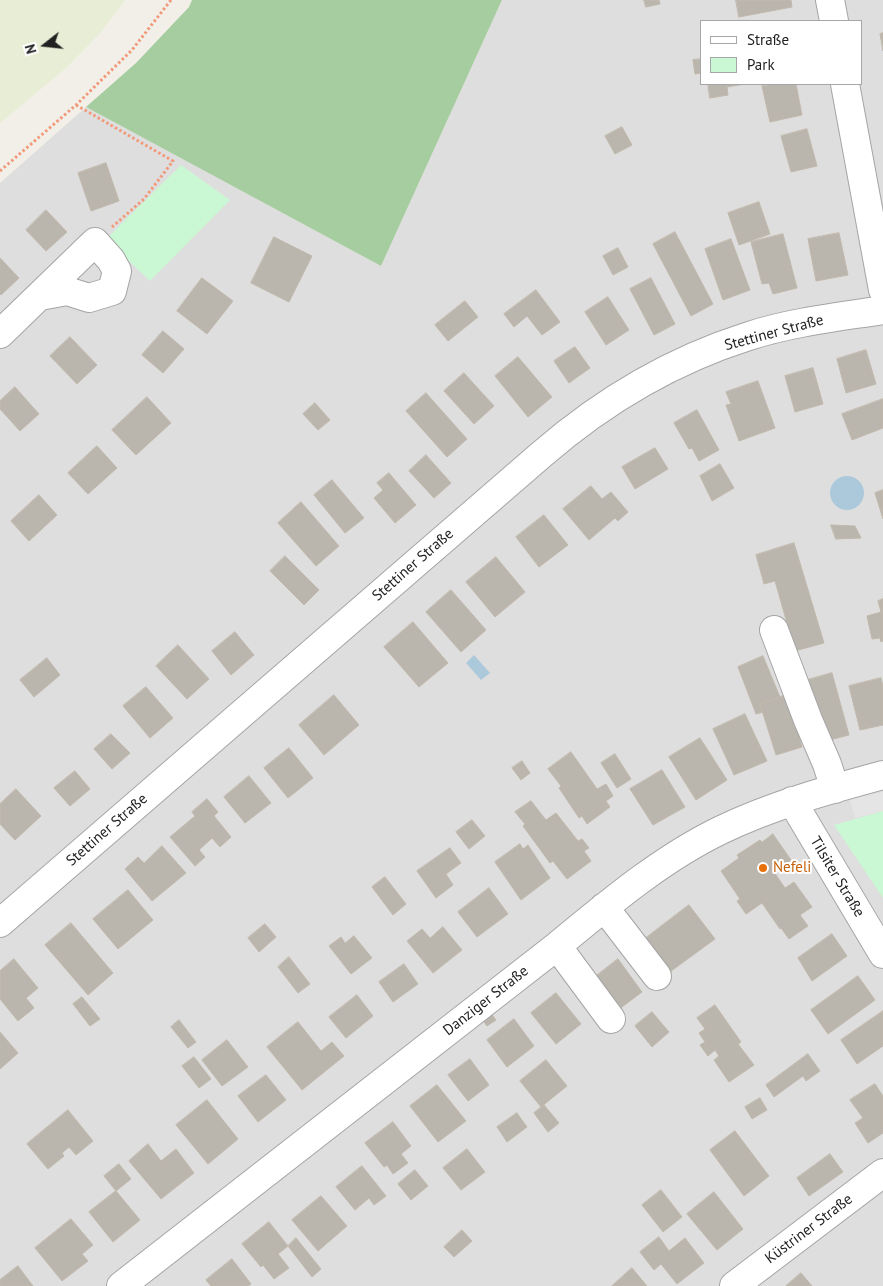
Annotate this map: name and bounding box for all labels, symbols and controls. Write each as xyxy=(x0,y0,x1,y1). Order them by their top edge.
north arrow xyxy=(20,20,70,70)
legend xyxy=(700,20,863,85)
text: Straße xyxy=(747,30,789,49)
text: N xyxy=(21,42,41,56)
text: Park xyxy=(747,55,775,74)
street label: Stettiner Straße xyxy=(723,311,825,355)
street label: Stettiner Straße xyxy=(369,525,457,605)
street label: Stettiner Straße xyxy=(63,790,151,870)
street label: Tilsiter Straße xyxy=(806,833,868,921)
place label: Nefeli xyxy=(773,859,811,877)
marker: Nefeli xyxy=(757,862,769,874)
street label: Danziger Straße xyxy=(440,962,532,1040)
street label: Küstriner Straße xyxy=(762,1190,856,1268)

